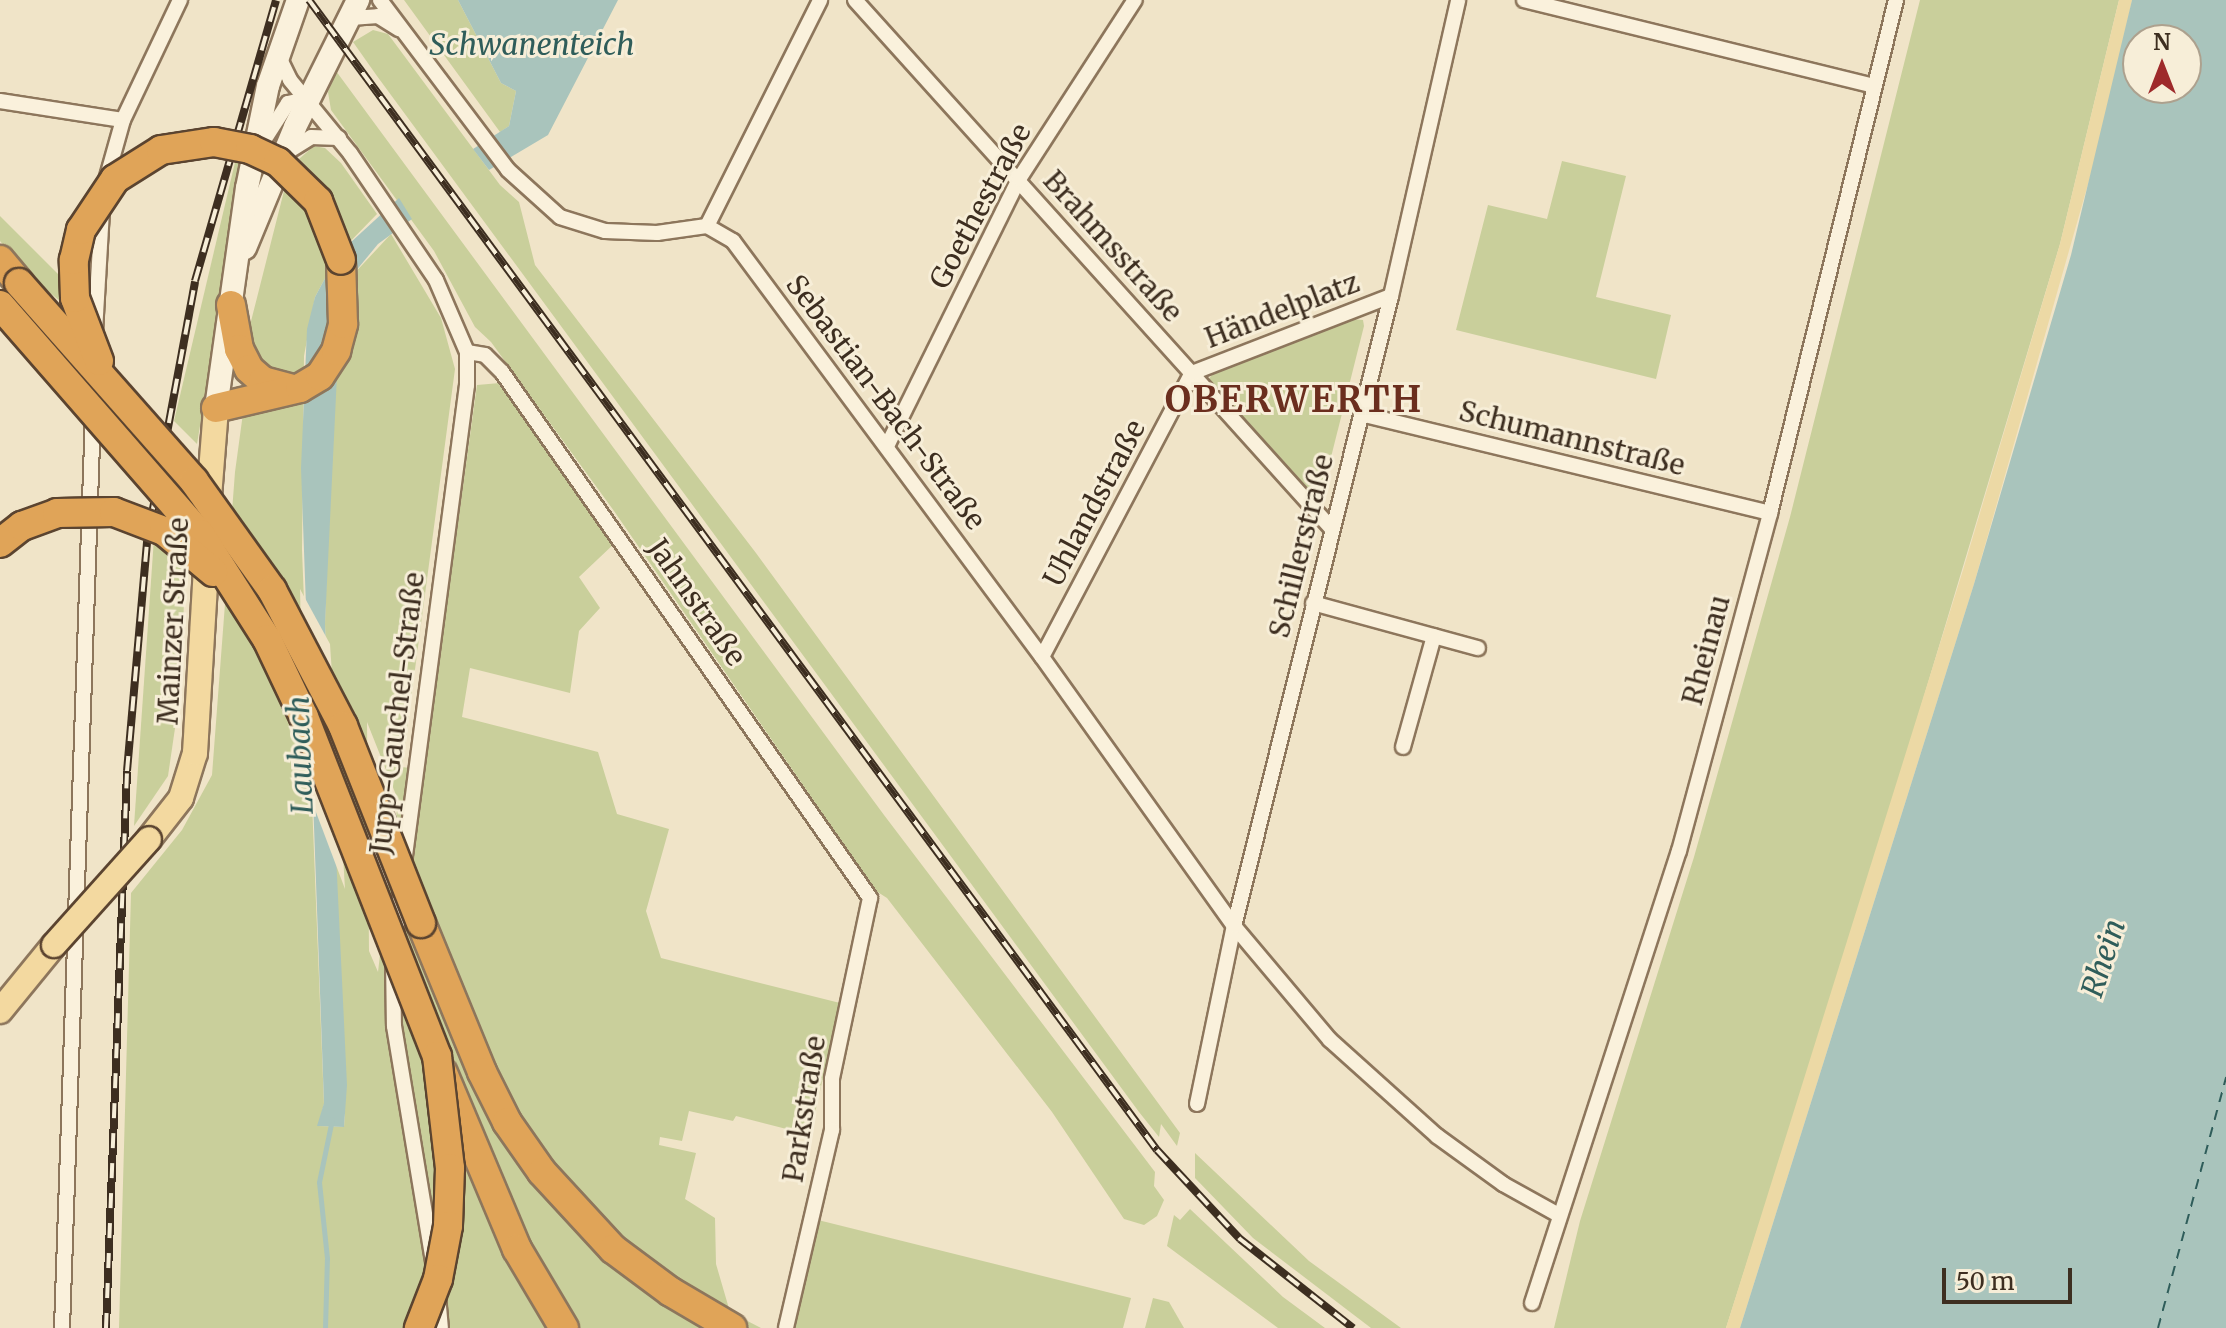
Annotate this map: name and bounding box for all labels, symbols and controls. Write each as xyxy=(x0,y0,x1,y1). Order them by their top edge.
north arrow xyxy=(2122,24,2202,104)
water label: Schwanenteich xyxy=(429,26,635,62)
text: N xyxy=(2153,28,2171,56)
street label: Goethestraße xyxy=(922,118,1038,294)
street label: Brahmsstraße xyxy=(1037,164,1189,328)
street label: Händelplatz xyxy=(1200,265,1364,355)
street label: Sebastian-Bach-Straße xyxy=(779,268,993,536)
district label: OBERWERTH xyxy=(1165,378,1423,422)
street label: Schumannstraße xyxy=(1456,394,1688,482)
street label: Uhlandstraße xyxy=(1036,414,1152,592)
street label: Schillerstraße xyxy=(1262,451,1340,641)
street label: Mainzer Straße xyxy=(151,517,195,725)
street label: Jahnstraße xyxy=(641,532,753,672)
street label: Jupp-Gauchel-Straße xyxy=(363,570,431,856)
street label: Rheinau xyxy=(1675,591,1737,709)
water label: Laubach xyxy=(280,695,320,815)
water label: Rhein xyxy=(2074,915,2132,1001)
street label: Parkstraße xyxy=(776,1033,832,1185)
scale bar xyxy=(1946,1252,2076,1302)
text: 50 m xyxy=(1956,1266,2015,1297)

